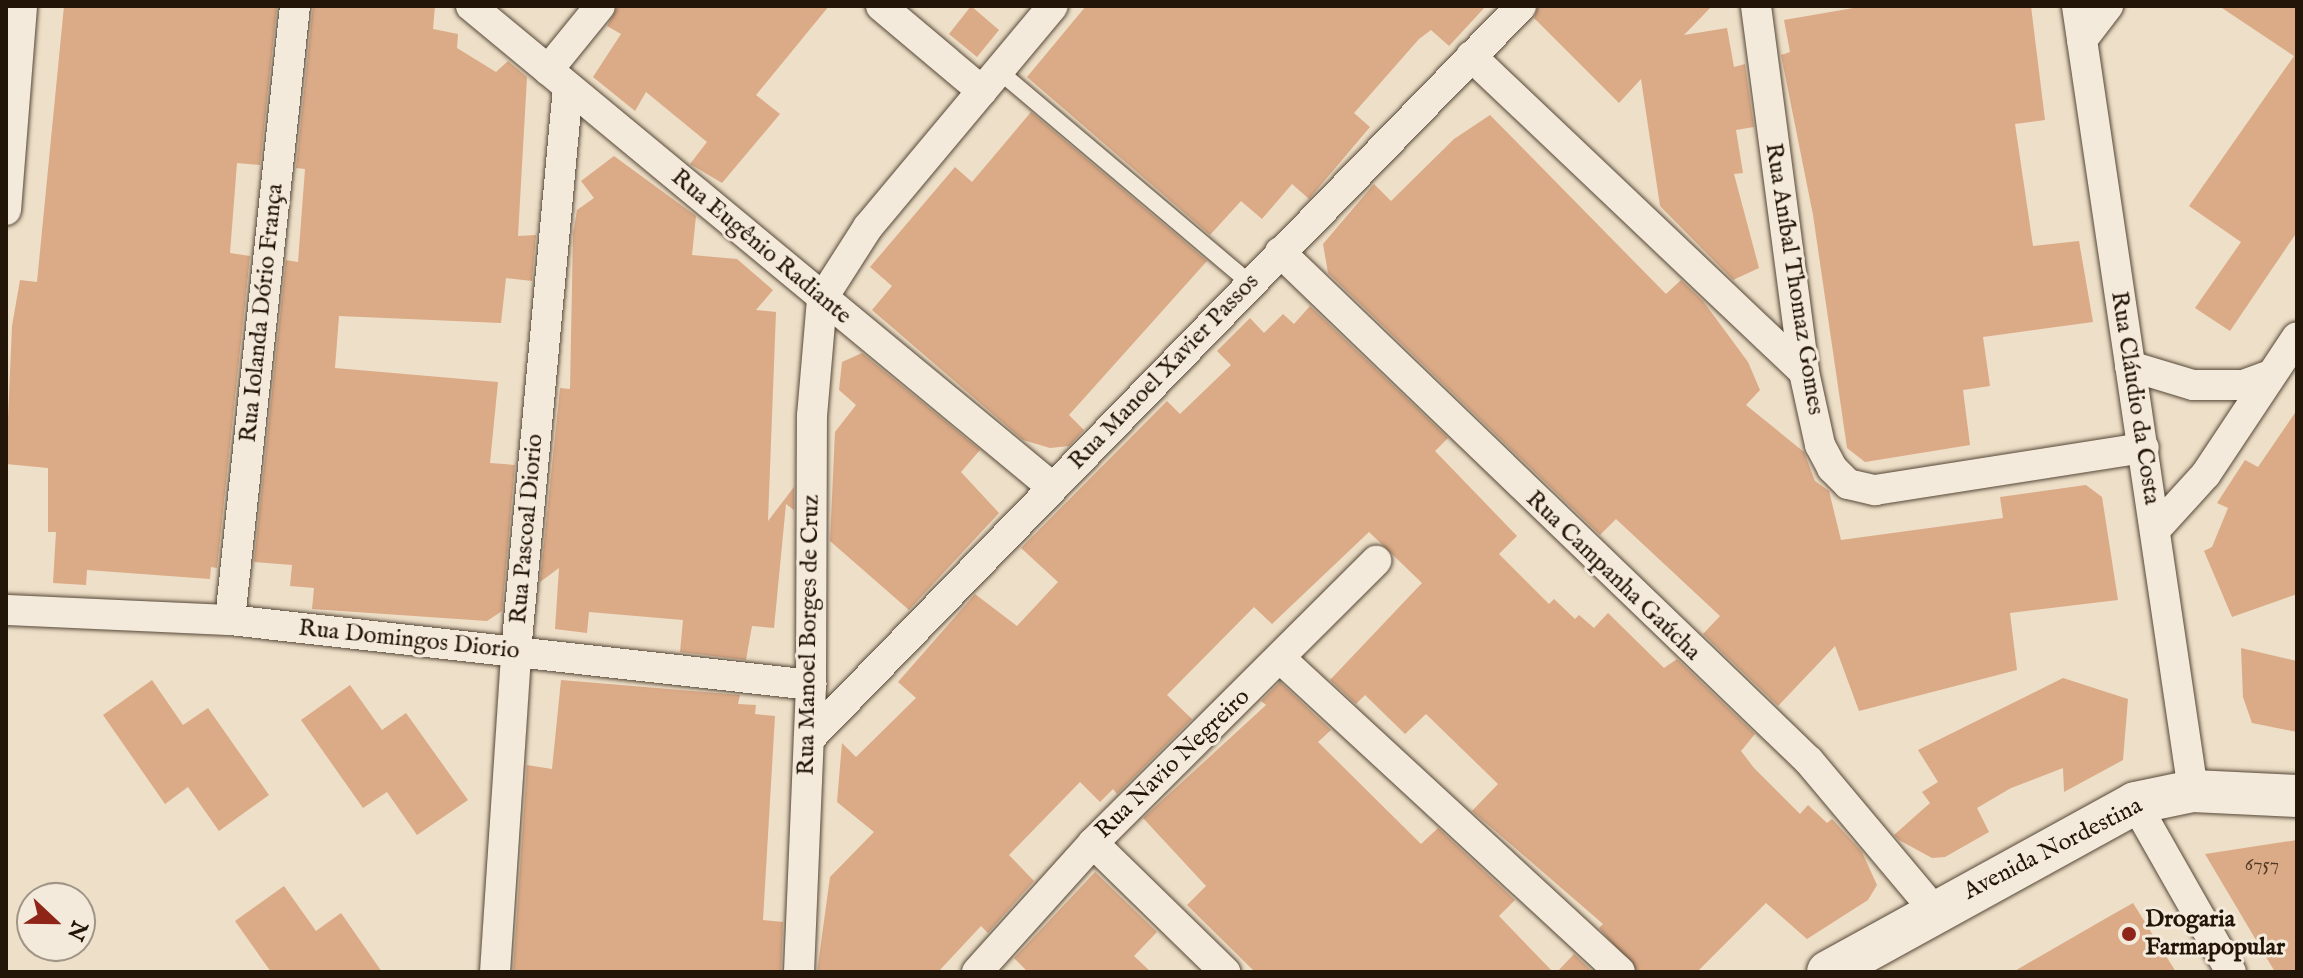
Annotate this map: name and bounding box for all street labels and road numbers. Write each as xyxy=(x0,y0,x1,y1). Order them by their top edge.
street label: Rua Aníbal Thomaz Gomes xyxy=(1758,141,1830,417)
street label: Rua Eugênio Radiante xyxy=(665,163,857,331)
street label: Rua Iolanda Dório França xyxy=(234,182,290,444)
street label: Rua Manoel Xavier Passos xyxy=(1063,268,1265,476)
street label: Rua Cláudio da Costa xyxy=(2104,289,2166,507)
street label: Rua Pascoal Diorio xyxy=(504,433,550,625)
street label: Rua Campanha Gaúcha xyxy=(1520,485,1706,667)
street label: Rua Manoel Borges de Cruz xyxy=(792,494,826,776)
street label: Rua Domingos Diorio xyxy=(297,614,521,666)
street label: Rua Navio Negreiro xyxy=(1090,683,1256,845)
street label: Avenida Nordestina xyxy=(1959,792,2147,906)

